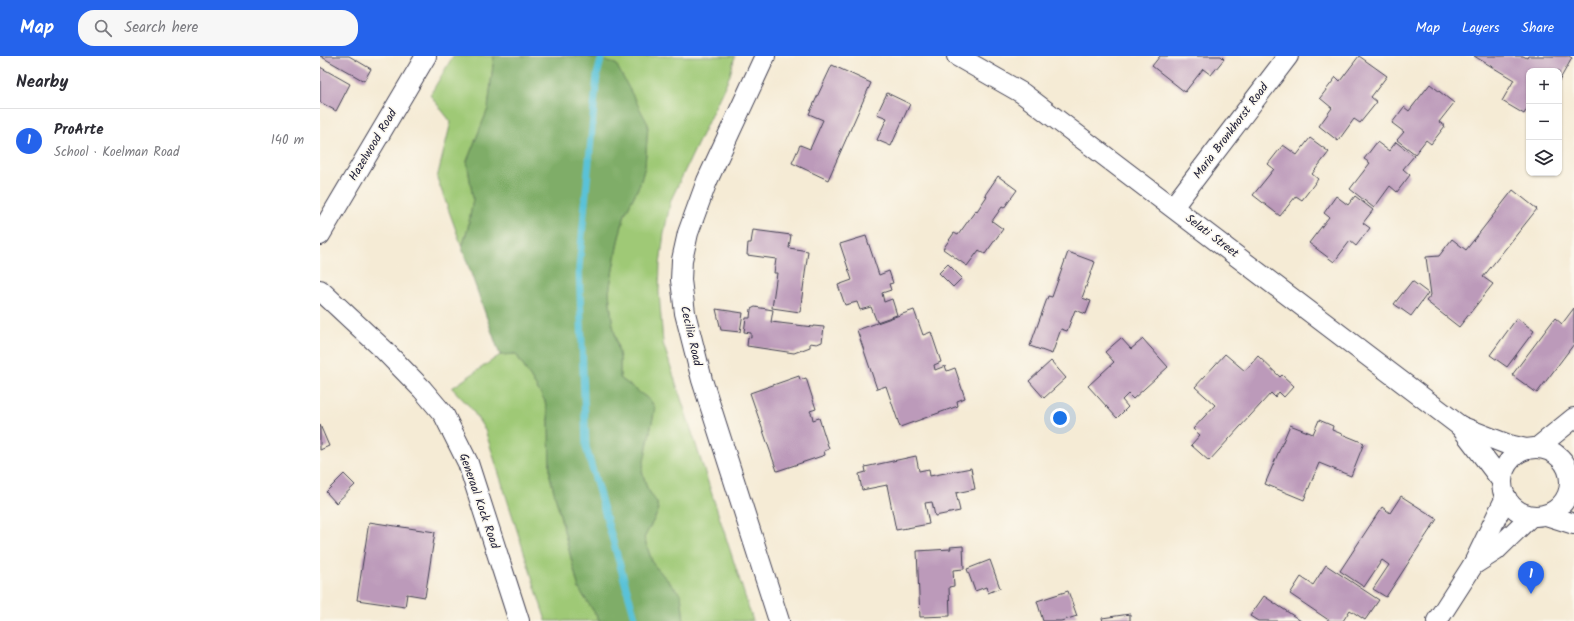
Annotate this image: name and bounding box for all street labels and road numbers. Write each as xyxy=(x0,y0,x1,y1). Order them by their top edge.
street label: Maria Bronkhorst Road xyxy=(1189,78,1274,183)
street label: Hazelwood Road xyxy=(344,104,403,185)
street label: Selati Street xyxy=(1181,209,1243,263)
street label: Cecilia Road xyxy=(675,304,707,369)
street label: Generaal Kock Road xyxy=(454,451,505,552)

